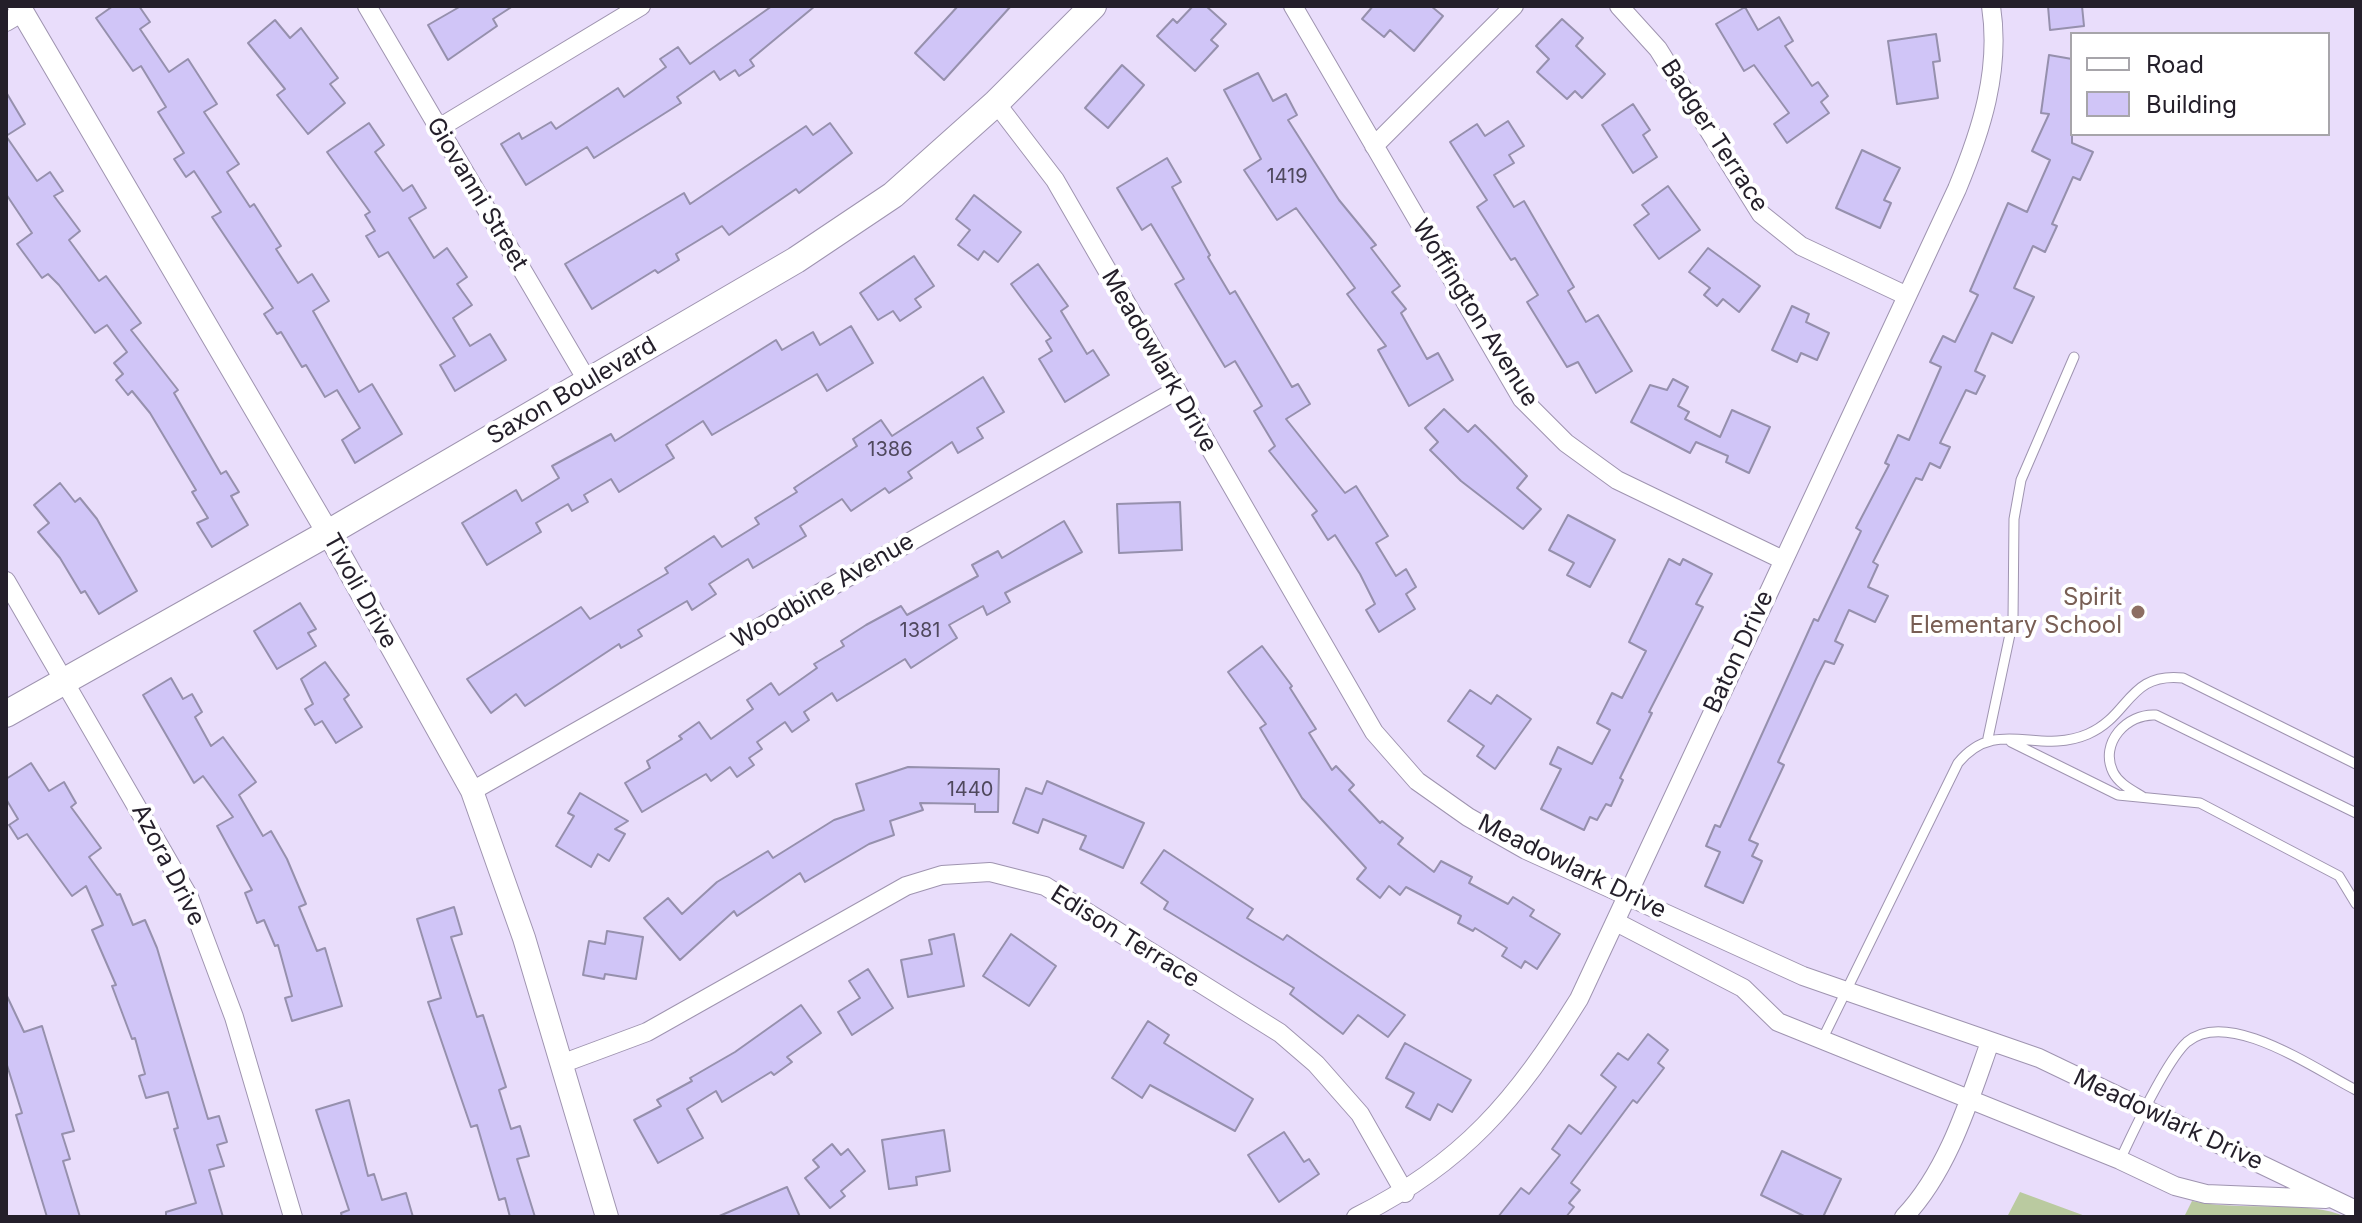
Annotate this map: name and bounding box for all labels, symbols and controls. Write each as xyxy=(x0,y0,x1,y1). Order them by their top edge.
legend xyxy=(2070,32,2330,136)
text: Road xyxy=(2146,50,2204,79)
street label: Badger Terrace xyxy=(1654,55,1774,217)
text: Building xyxy=(2146,90,2237,119)
street label: Giovanni Street xyxy=(420,112,534,276)
house number: 1419 xyxy=(1266,165,1308,189)
street label: Woffington Avenue xyxy=(1406,214,1544,412)
street label: Meadowlark Drive xyxy=(1095,265,1223,457)
street label: Saxon Boulevard xyxy=(482,331,662,451)
house number: 1386 xyxy=(867,438,913,462)
street label: Woodbine Avenue xyxy=(727,527,919,655)
street label: Tivoli Drive xyxy=(317,529,403,653)
place label: Spirit Elementary School xyxy=(1910,584,2122,640)
street label: Baton Drive xyxy=(1698,586,1780,718)
marker: Spirit Elementary School xyxy=(2129,603,2147,621)
house number: 1381 xyxy=(900,619,940,643)
house number: 1440 xyxy=(947,778,993,802)
street label: Azora Drive xyxy=(125,799,211,931)
street label: Meadowlark Drive xyxy=(1473,809,1671,925)
street label: Edison Terrace xyxy=(1045,880,1205,994)
street label: Meadowlark Drive xyxy=(2069,1063,2267,1177)

